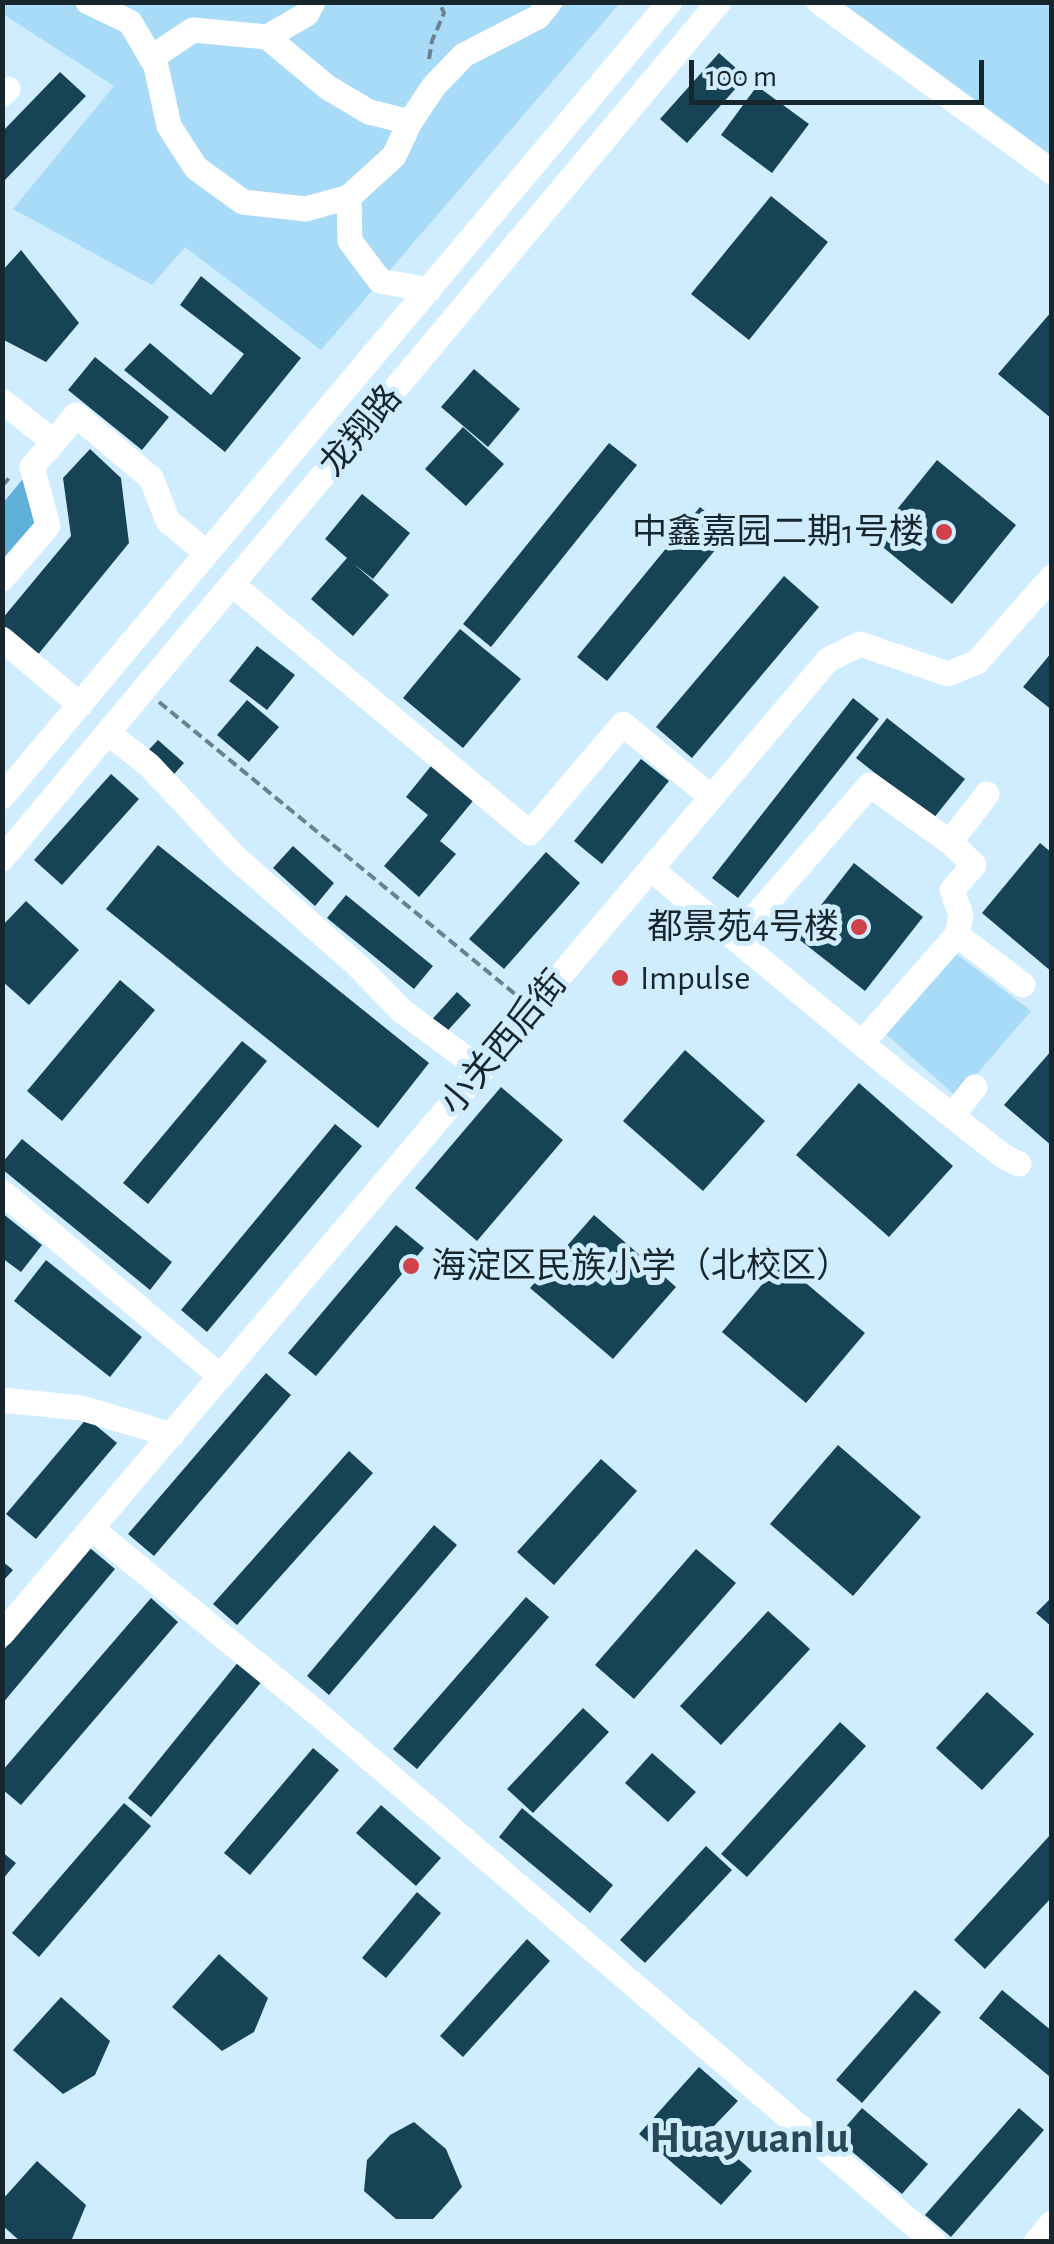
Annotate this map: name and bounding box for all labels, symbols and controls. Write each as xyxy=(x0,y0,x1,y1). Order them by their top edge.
scale bar xyxy=(694,40,989,102)
text: 100 m xyxy=(706,62,777,92)
street label: 龙翔路 xyxy=(311,377,411,485)
place label: 中鑫嘉园二期1号楼 xyxy=(632,511,924,553)
marker: 中鑫嘉园二期1号楼 xyxy=(933,521,955,543)
place label: 都景苑4号楼 xyxy=(647,906,839,948)
marker: 都景苑4号楼 xyxy=(848,916,870,938)
place label: Impulse xyxy=(640,957,750,999)
street label: 小关西后街 xyxy=(432,962,576,1124)
marker: Impulse xyxy=(609,967,631,989)
place label: 海淀区民族小学（北校区） xyxy=(431,1245,851,1287)
marker: 海淀区民族小学（北校区） xyxy=(400,1255,422,1277)
district label: Huayuanlu xyxy=(649,2111,849,2165)

